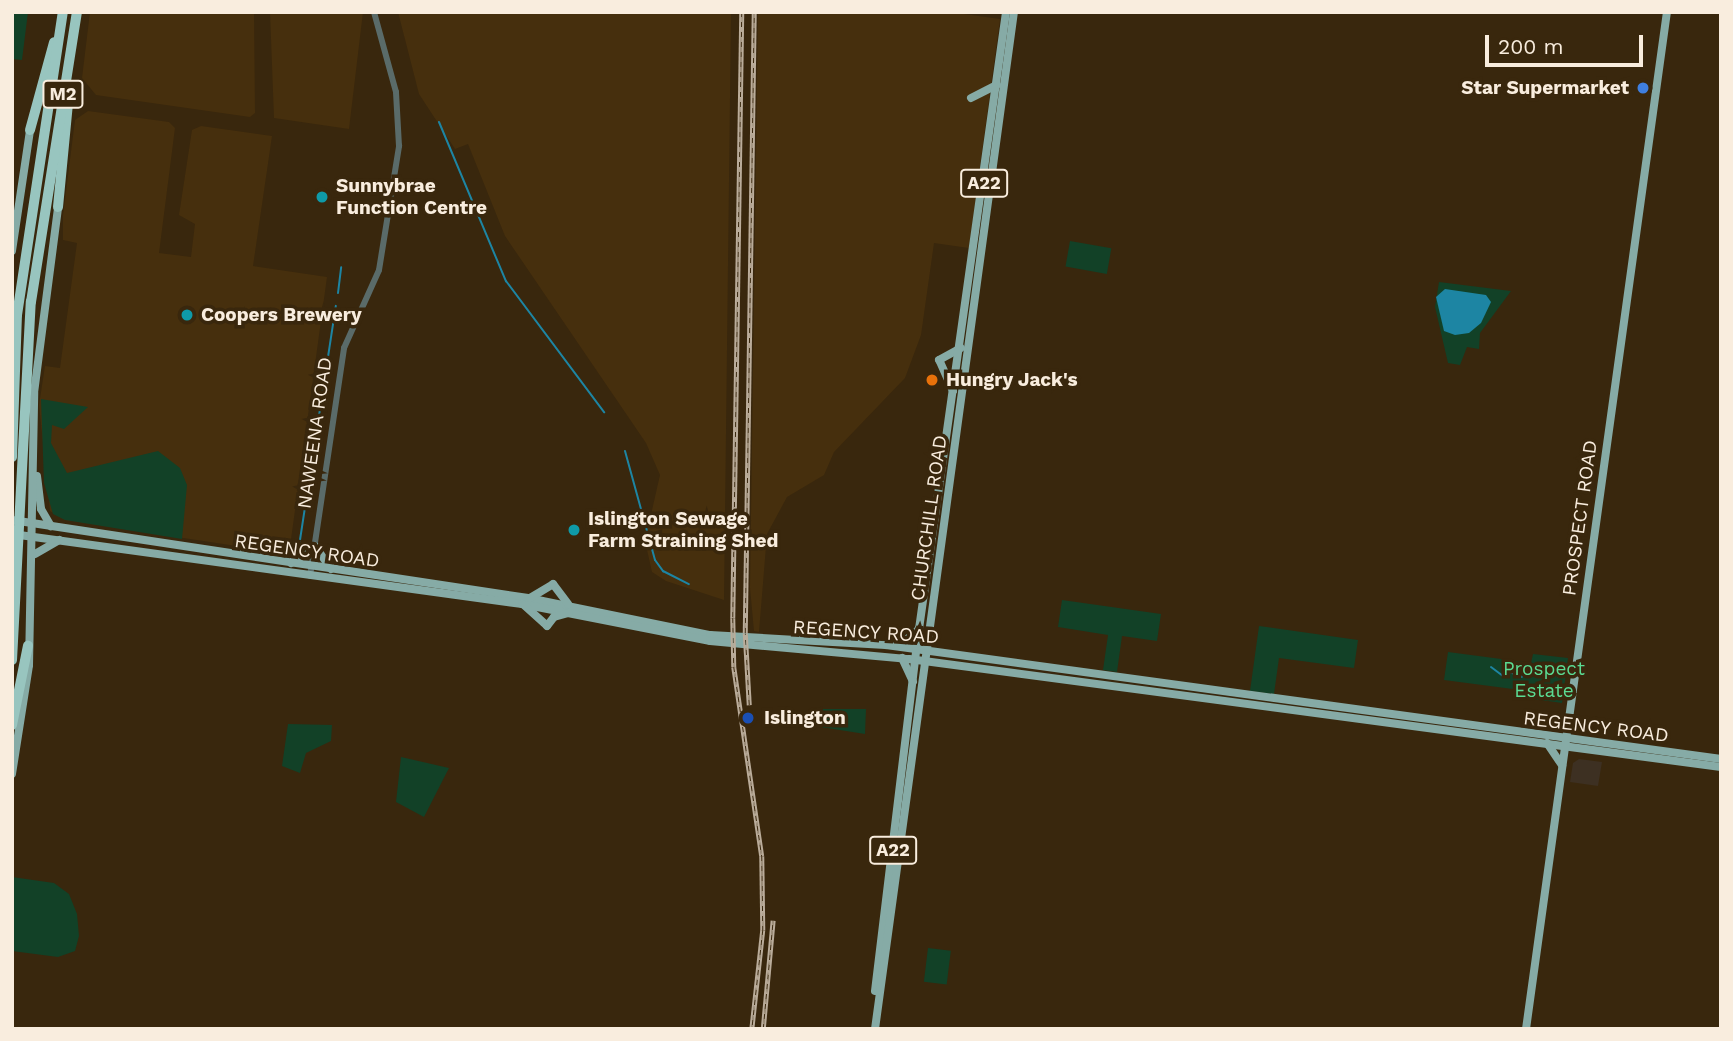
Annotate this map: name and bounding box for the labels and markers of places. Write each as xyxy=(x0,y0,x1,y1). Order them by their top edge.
place label: Star Supermarket xyxy=(1461,77,1629,99)
marker: Star Supermarket xyxy=(1635,80,1651,96)
place label: Sunnybrae Function Centre xyxy=(336,175,487,219)
marker: Sunnybrae Function Centre xyxy=(314,189,330,205)
place label: Coopers Brewery xyxy=(201,304,362,326)
marker: Coopers Brewery xyxy=(179,307,195,323)
place label: Hungry Jack's xyxy=(946,369,1078,391)
marker: Hungry Jack's xyxy=(924,372,940,388)
place label: Islington Sewage Farm Straining Shed xyxy=(588,508,779,552)
marker: Islington Sewage Farm Straining Shed xyxy=(566,522,582,538)
place label: Islington xyxy=(764,707,846,729)
marker: Islington xyxy=(738,708,758,728)

